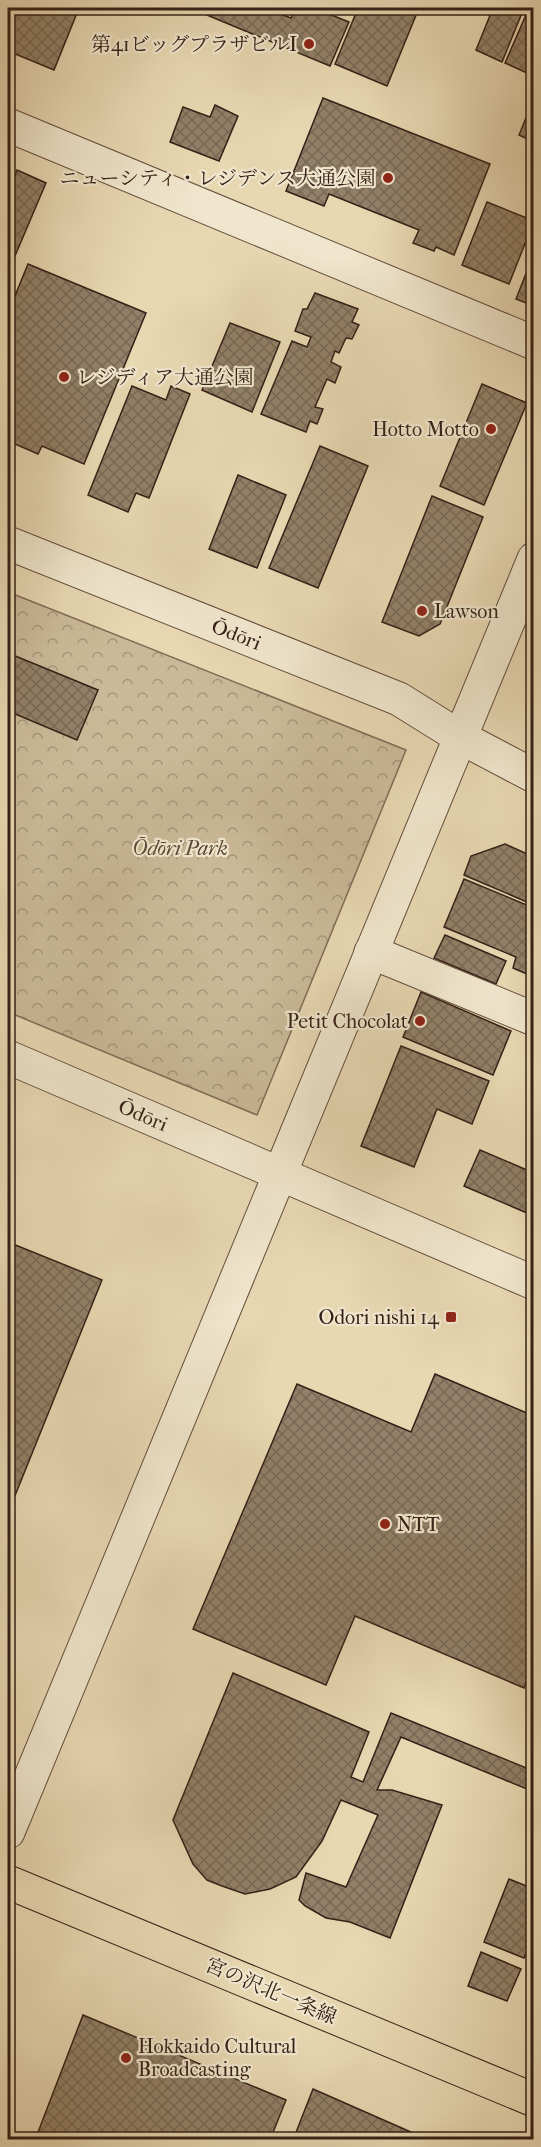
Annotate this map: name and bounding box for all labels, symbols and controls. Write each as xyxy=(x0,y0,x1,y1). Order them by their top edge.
place label: 第41ビッグプラザビルI xyxy=(91,33,297,56)
marker: 第41ビッグプラザビルI xyxy=(302,37,316,51)
place label: ニューシティ・レジデンス大通公園 xyxy=(60,167,376,190)
marker: ニューシティ・レジデンス大通公園 xyxy=(381,171,395,185)
place label: レジディア大通公園 xyxy=(76,366,254,389)
marker: レジディア大通公園 xyxy=(57,370,71,384)
place label: Hotto Motto xyxy=(372,418,479,441)
marker: Hotto Motto xyxy=(484,422,498,436)
place label: Lawson xyxy=(434,600,499,623)
marker: Lawson xyxy=(415,604,429,618)
street label: Ōdōri xyxy=(208,614,265,654)
park label: Ōdōri Park xyxy=(132,837,228,860)
place label: Petit Chocolat xyxy=(287,1010,408,1033)
marker: Petit Chocolat xyxy=(413,1014,427,1028)
street label: Ōdōri xyxy=(115,1094,171,1136)
place label: Odori nishi 14 xyxy=(318,1306,440,1329)
marker: Odori nishi 14 xyxy=(444,1310,458,1324)
place label: NTT xyxy=(397,1513,440,1536)
marker: NTT xyxy=(378,1517,392,1531)
street label: 宮の沢北一条線 xyxy=(202,1953,340,2029)
place label: Hokkaido Cultural Broadcasting xyxy=(138,2035,297,2081)
marker: Hokkaido Cultural Broadcasting xyxy=(119,2051,133,2065)

